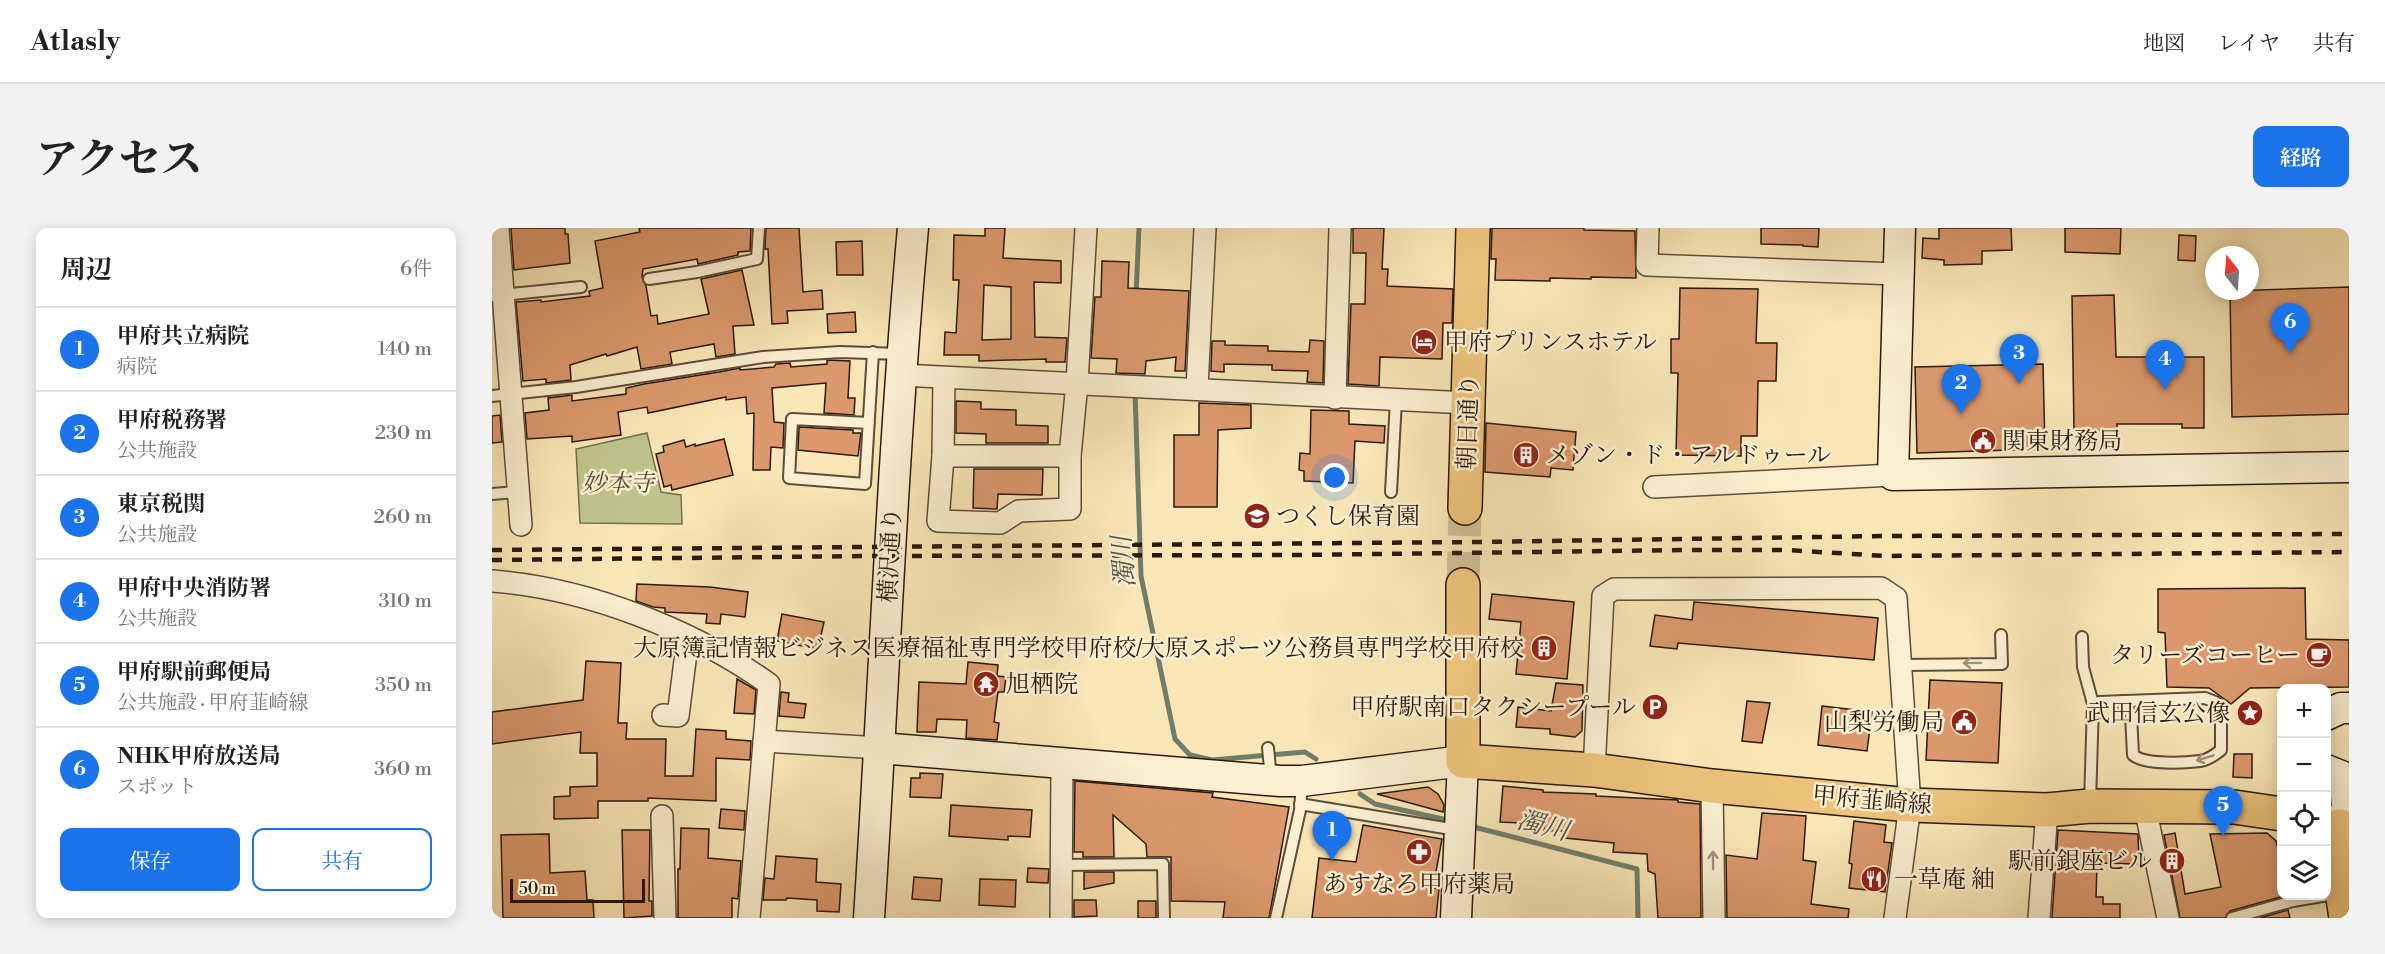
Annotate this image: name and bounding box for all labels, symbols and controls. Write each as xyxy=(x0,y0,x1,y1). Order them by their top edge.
text: Atlasly xyxy=(30,24,120,59)
text: 地図 xyxy=(2143,31,2185,57)
text: レイヤ xyxy=(2218,31,2280,57)
text: 共有 xyxy=(2313,31,2355,57)
button: 経路 xyxy=(2253,126,2349,187)
text: アクセス xyxy=(36,134,203,187)
north arrow xyxy=(2205,246,2259,300)
text: 周辺 xyxy=(60,254,112,286)
text: 6件 xyxy=(400,257,432,282)
pin: 6 xyxy=(2270,304,2310,353)
text: 甲府共立病院 xyxy=(117,323,249,350)
hotel icon: 甲府プリンスホテル xyxy=(1409,327,1439,357)
place label: 甲府プリンスホテル xyxy=(1444,328,1657,358)
pin: 3 xyxy=(2000,334,2038,384)
text: 1 xyxy=(75,337,84,362)
text: 140 m xyxy=(377,337,432,362)
pin: 4 xyxy=(2146,340,2184,390)
text: 病院 xyxy=(117,355,157,380)
pin: 2 xyxy=(1942,364,1980,414)
street label: 朝日通り xyxy=(1452,374,1486,471)
text: 甲府税務署 xyxy=(117,407,227,434)
text: 2 xyxy=(73,421,86,446)
text: 230 m xyxy=(375,421,432,446)
public building icon: 関東財務局 xyxy=(1968,426,1998,456)
place label: 関東財務局 xyxy=(2002,427,2122,457)
text: 公共施設 xyxy=(117,439,197,464)
building icon: メゾン・ド・アルドゥール xyxy=(1511,440,1541,470)
place label: メゾン・ド・アルドゥール xyxy=(1546,441,1831,471)
your location xyxy=(1320,463,1349,492)
park label: 妙本寺 xyxy=(582,469,656,499)
text: 東京税関 xyxy=(117,491,205,518)
school or university icon: つくし保育園 xyxy=(1242,501,1272,531)
place label: つくし保育園 xyxy=(1276,502,1420,532)
text: 3 xyxy=(73,505,86,530)
text: 260 m xyxy=(374,505,432,530)
street label: 横沢通り xyxy=(874,506,908,604)
text: 公共施設 xyxy=(117,523,197,548)
water label: 濁川 xyxy=(1106,532,1142,589)
text: 甲府中央消防署 xyxy=(117,575,271,602)
text: 4 xyxy=(73,589,86,614)
text: 310 m xyxy=(379,589,432,614)
text: 公共施設 xyxy=(117,607,197,632)
building icon: 大原簿記情報ビジネス医療福祉専門学校甲府校/大原スポーツ公務員専門学校甲府校 xyxy=(1529,633,1559,663)
place label: 大原簿記情報ビジネス医療福祉専門学校甲府校/大原スポーツ公務員専門学校甲府校 xyxy=(633,634,1524,664)
cafe icon: タリーズコーヒー xyxy=(2304,640,2334,670)
place label: タリーズコーヒー xyxy=(2110,641,2300,671)
one-way arrow xyxy=(1963,657,1983,669)
text: 甲府駅前郵便局 xyxy=(117,659,271,686)
temple icon: 旭栖院 xyxy=(971,669,1001,699)
place label: 旭栖院 xyxy=(1006,670,1078,700)
text: 5 xyxy=(73,673,86,698)
text: 350 m xyxy=(375,673,432,698)
map controls xyxy=(2277,684,2331,900)
button: + xyxy=(2277,684,2331,738)
text: 公共施設 · 甲府韮崎線 xyxy=(117,691,309,716)
parking icon: 甲府駅南口タクシープール xyxy=(1640,692,1670,722)
place label: 甲府駅南口タクシープール xyxy=(1350,693,1636,723)
place icon: 武田信玄公像 xyxy=(2235,698,2265,728)
place label: 武田信玄公像 xyxy=(2086,699,2230,729)
public building icon: 山梨労働局 xyxy=(1949,707,1979,737)
place label: 山梨労働局 xyxy=(1824,708,1944,738)
button: − xyxy=(2277,738,2331,792)
text: NHK甲府放送局 xyxy=(117,743,280,770)
one-way arrow xyxy=(2196,753,2215,764)
text: 6 xyxy=(73,757,86,782)
text: 360 m xyxy=(374,757,432,782)
text: スポット xyxy=(117,775,197,800)
street label: 甲府韮崎線 xyxy=(1811,781,1933,821)
pin: 5 xyxy=(2204,786,2242,836)
button: locate xyxy=(2277,792,2331,846)
water label: 濁川 xyxy=(1514,804,1575,849)
pin: 1 xyxy=(1312,812,1352,861)
button: 保存 xyxy=(60,828,240,891)
button: 共有 xyxy=(252,828,432,891)
pharmacy icon: あすなろ甲府薬局 xyxy=(1404,837,1434,867)
building icon: 駅前銀座ビル xyxy=(2157,846,2187,876)
button: layers xyxy=(2277,846,2331,900)
place label: 駅前銀座ビル xyxy=(2008,847,2152,877)
one-way arrow xyxy=(1707,850,1719,870)
restaurant icon: 一草庵 紬 xyxy=(1859,864,1889,894)
place label: 一草庵 紬 xyxy=(1894,865,1995,895)
place label: あすなろ甲府薬局 xyxy=(1323,870,1515,900)
scale bar xyxy=(510,876,645,904)
text: 50 m xyxy=(519,879,556,899)

